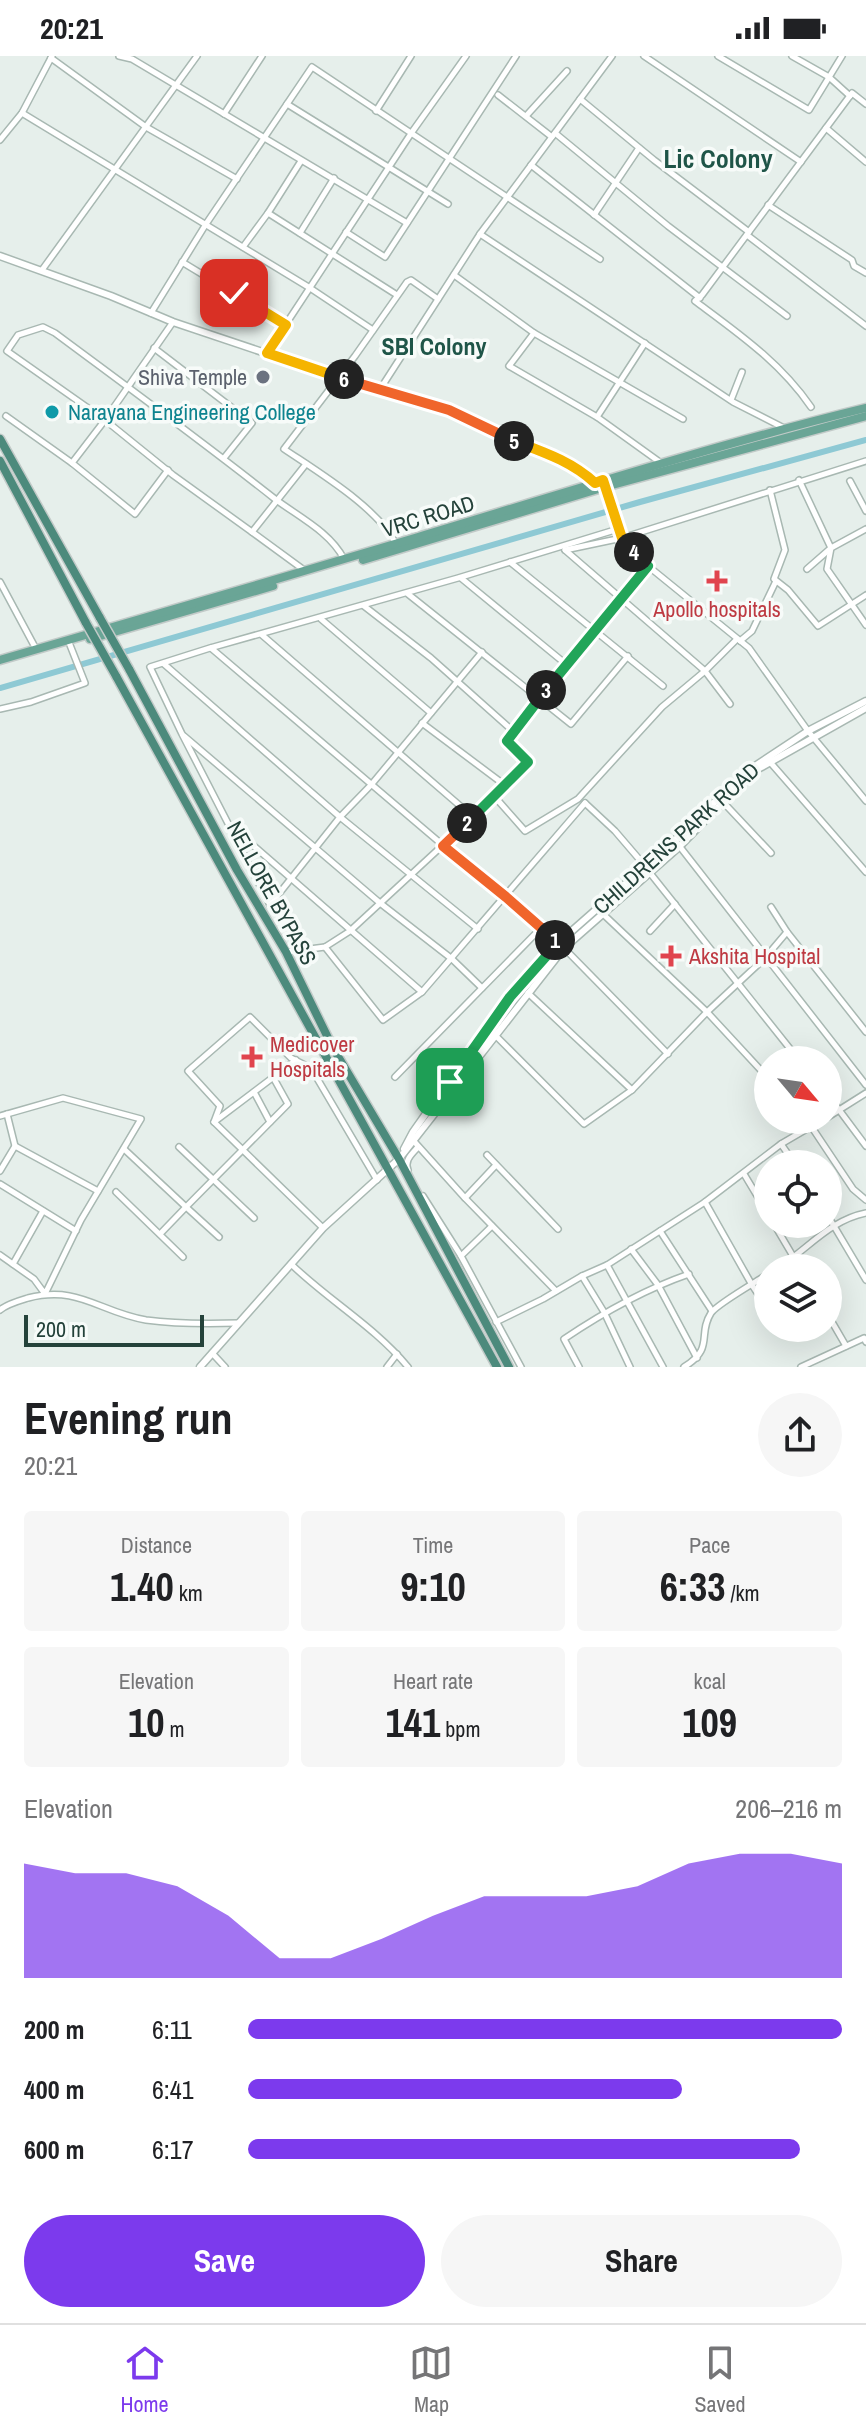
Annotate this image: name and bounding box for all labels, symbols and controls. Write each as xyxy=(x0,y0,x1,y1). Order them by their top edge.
text: 20:21 xyxy=(40,8,103,48)
district label: Lic Colony xyxy=(664,141,773,176)
pin xyxy=(200,259,268,327)
icon: check xyxy=(212,271,256,315)
district label: SBI Colony xyxy=(382,330,487,362)
pin: 6 xyxy=(324,359,364,399)
place label: Shiva Temple xyxy=(138,362,247,392)
text: 6 xyxy=(339,364,349,394)
marker: Shiva Temple xyxy=(254,368,272,386)
place label: Narayana Engineering College xyxy=(68,397,316,427)
marker: Narayana Engineering College xyxy=(43,403,61,421)
pin: 5 xyxy=(494,421,534,461)
text: 5 xyxy=(509,426,519,456)
street label: VRC ROAD xyxy=(378,488,478,544)
pin: 4 xyxy=(614,532,654,572)
text: 4 xyxy=(629,537,639,567)
marker: Apollo hospitals xyxy=(706,570,728,592)
place label: Apollo hospitals xyxy=(652,594,781,624)
pin: 3 xyxy=(526,670,566,710)
text: 3 xyxy=(541,675,551,705)
street label: CHILDRENS PARK ROAD xyxy=(586,755,766,921)
pin: 2 xyxy=(447,803,487,843)
text: 2 xyxy=(462,808,472,838)
street label: NELLORE BYPASS xyxy=(220,816,324,970)
pin: 1 xyxy=(535,920,575,960)
text: 1 xyxy=(550,925,560,955)
place label: Akshita Hospital xyxy=(688,941,820,971)
marker: Akshita Hospital xyxy=(660,945,682,967)
place label: Medicover Hospitals xyxy=(270,1029,354,1084)
marker: Medicover Hospitals xyxy=(241,1046,263,1068)
north arrow xyxy=(754,1046,842,1134)
map controls xyxy=(754,1046,842,1342)
pin xyxy=(416,1048,484,1116)
icon: arrive xyxy=(428,1060,472,1104)
button: locate xyxy=(754,1150,842,1238)
button: layers xyxy=(754,1254,842,1342)
scale bar xyxy=(24,1311,204,1347)
text: 200 m xyxy=(36,1314,86,1344)
text: Evening run xyxy=(24,1388,233,1448)
button: share xyxy=(758,1393,842,1477)
text: 20:21 xyxy=(24,1448,77,1483)
text: Distance xyxy=(121,1530,192,1560)
text: Time xyxy=(413,1530,453,1560)
text: Pace xyxy=(689,1530,730,1560)
text: 1.40 xyxy=(110,1560,174,1613)
text: 9:10 xyxy=(400,1560,466,1613)
text: 6:33 xyxy=(660,1560,725,1613)
text: km xyxy=(174,1578,203,1608)
text: /km xyxy=(725,1578,760,1608)
text: Elevation xyxy=(119,1666,194,1696)
text: Heart rate xyxy=(393,1666,473,1696)
text: kcal xyxy=(694,1666,726,1696)
text: 10 xyxy=(128,1696,165,1749)
text: 141 xyxy=(386,1696,440,1749)
text: 109 xyxy=(682,1696,737,1749)
text: m xyxy=(165,1714,185,1744)
text: bpm xyxy=(440,1714,480,1744)
text: Elevation xyxy=(24,1791,113,1826)
text: 206–216 m xyxy=(735,1791,842,1826)
text: 200 m xyxy=(24,2012,84,2047)
text: 6:11 xyxy=(152,2012,192,2047)
text: 400 m xyxy=(24,2072,84,2107)
text: 6:41 xyxy=(152,2072,194,2107)
text: 600 m xyxy=(24,2132,84,2167)
text: 6:17 xyxy=(152,2132,194,2167)
button: Save xyxy=(24,2215,425,2307)
button: Share xyxy=(441,2215,842,2307)
tab: Home xyxy=(120,2341,169,2419)
tab: Map xyxy=(409,2341,453,2419)
tab: Saved xyxy=(694,2341,746,2419)

